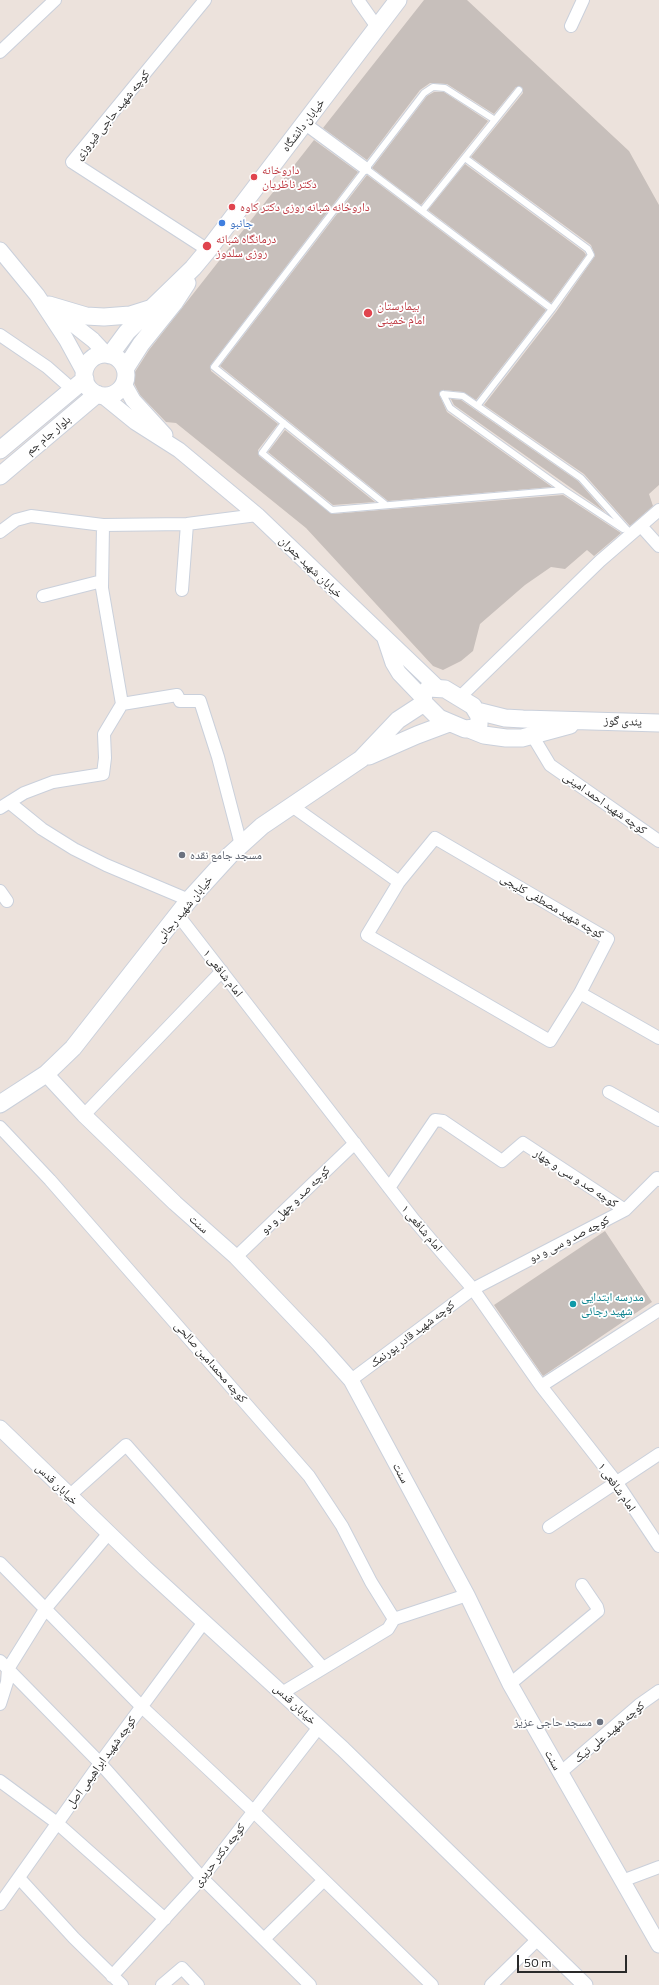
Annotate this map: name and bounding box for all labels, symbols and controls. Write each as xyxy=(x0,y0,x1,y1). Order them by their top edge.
street label: کوچه شهید حاجی فیروزی xyxy=(71,67,153,163)
street label: خیابان دانشگاه xyxy=(278,95,328,155)
place label: داروخانه دکتر ناظریان xyxy=(262,163,317,191)
marker: داروخانه دکتر ناظریان xyxy=(249,172,259,182)
place label: داروخانه شبانه روزی دکتر کاوه xyxy=(240,200,370,214)
marker: داروخانه شبانه روزی دکتر کاوه xyxy=(227,202,237,212)
place label: جانبو xyxy=(230,216,253,230)
marker: جانبو xyxy=(217,218,227,228)
place label: درمانگاه شبانه روزی سلدوز xyxy=(216,232,276,260)
marker: درمانگاه شبانه روزی سلدوز xyxy=(201,240,213,252)
place label: بیمارستان امام خمینی xyxy=(377,299,425,327)
marker: بیمارستان امام خمینی xyxy=(362,307,374,319)
street label: بلوار جام جم xyxy=(23,412,73,458)
street label: خیابان شهید چمران xyxy=(276,533,346,601)
street label: یئدی گوز xyxy=(604,713,642,729)
street label: کوچه شهید احمد امینی xyxy=(561,769,649,837)
place label: مسجد جامع نقده xyxy=(190,848,262,862)
marker: مسجد جامع نقده xyxy=(177,850,187,860)
street label: کوچه شهید مصطفی کلیجی xyxy=(498,871,606,941)
street label: خیابان شهید رجائی xyxy=(153,873,215,945)
street label: امام شافعی ۱ xyxy=(200,946,246,1000)
street label: کوچه صد و سی و چهار xyxy=(531,1145,621,1211)
street label: کوچه صد و چهل و دو xyxy=(257,1163,333,1237)
street label: امام شافعی ۱ xyxy=(398,1202,446,1254)
street label: سنت xyxy=(186,1212,212,1236)
street label: کوچه صد و سی و دو xyxy=(526,1213,612,1265)
place label: مدرسه ابتدایی شهید رجائی xyxy=(581,1290,644,1318)
street label: کوچه شهید قادر پورنمک xyxy=(367,1297,457,1371)
marker: مدرسه ابتدایی شهید رجائی xyxy=(568,1299,578,1309)
street label: کوچه محمدامین صالحی xyxy=(172,1318,250,1406)
street label: خیابان قدس xyxy=(33,1460,81,1508)
street label: سنت xyxy=(390,1460,412,1486)
street label: امام شافعی ۱ xyxy=(595,1460,639,1514)
street label: خیابان قدس xyxy=(271,1680,319,1728)
street label: کوچه شهید علی تیک xyxy=(571,1698,647,1766)
street label: کوچه شهید ابراهیمی اصل xyxy=(63,1713,139,1811)
place label: مسجد حاجی عزیز xyxy=(514,1715,592,1729)
marker: مسجد حاجی عزیز xyxy=(595,1717,605,1727)
street label: سنت xyxy=(542,1747,564,1773)
street label: کوچه دکتر حریری xyxy=(190,1821,248,1889)
scale bar xyxy=(519,1947,629,1973)
text: 50 m xyxy=(524,1955,552,1969)

